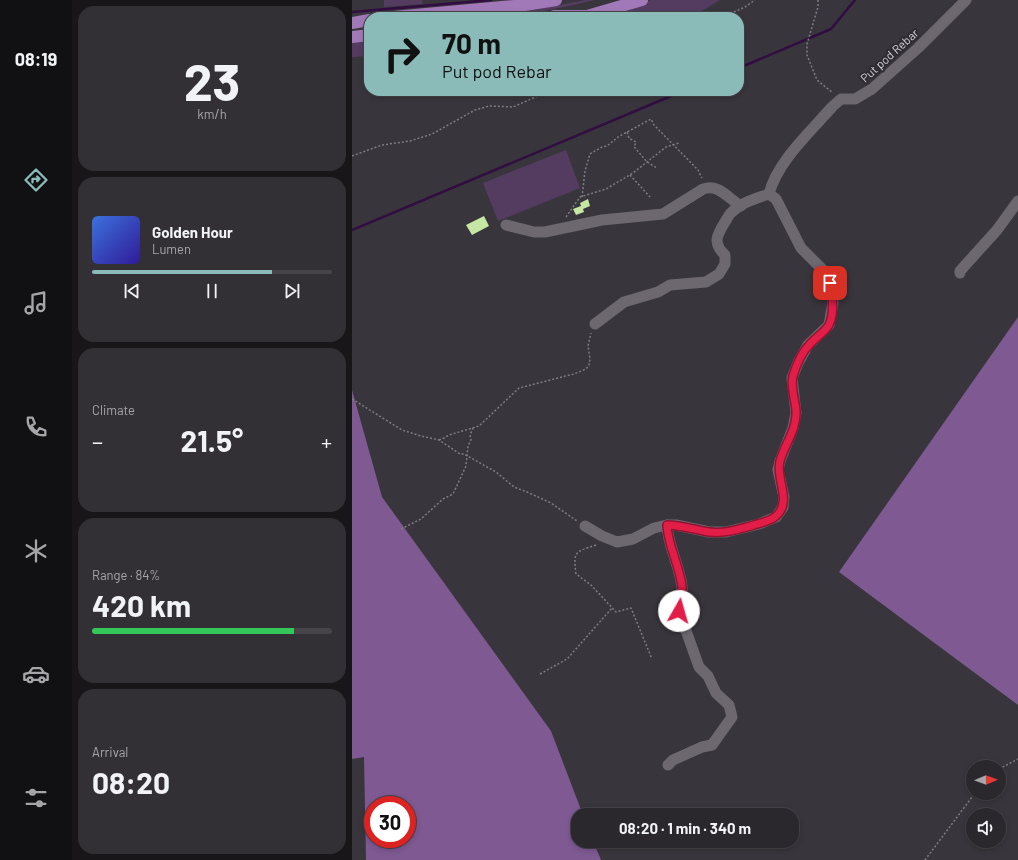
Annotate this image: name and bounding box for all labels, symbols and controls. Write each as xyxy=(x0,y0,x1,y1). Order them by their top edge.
street label: Put pod Rebar xyxy=(857,25,921,85)
text: 70 m xyxy=(442,26,501,60)
icon: right xyxy=(376,28,428,80)
text: 08:19 xyxy=(15,48,57,70)
text: 23 xyxy=(184,49,240,111)
text: Put pod Rebar xyxy=(442,60,552,82)
text: km/h xyxy=(197,106,227,122)
icon: directions xyxy=(22,166,50,194)
text: Golden Hour xyxy=(152,223,233,241)
text: Lumen xyxy=(152,241,191,257)
pin xyxy=(813,266,847,300)
icon: arrive xyxy=(819,272,841,294)
icon: previous xyxy=(121,280,143,302)
icon: pause xyxy=(201,280,223,302)
icon: next xyxy=(281,280,303,302)
icon: music xyxy=(22,289,50,317)
text: Climate xyxy=(92,402,135,418)
icon: phone xyxy=(22,413,50,441)
text: 21.5° xyxy=(181,422,243,458)
text: − xyxy=(92,428,103,454)
text: + xyxy=(321,428,332,454)
icon: climate xyxy=(22,537,50,565)
text: Range · 84% xyxy=(92,567,160,583)
text: 420 km xyxy=(92,587,191,623)
position arrow xyxy=(658,590,700,632)
icon: car xyxy=(22,660,50,688)
text: Arrival xyxy=(92,744,128,760)
north arrow xyxy=(966,760,1006,800)
map controls xyxy=(966,760,1006,848)
text: 08:20 xyxy=(92,764,170,800)
icon: filters xyxy=(22,784,50,812)
speed limit sign: 30 xyxy=(364,796,416,848)
button: sound xyxy=(966,808,1006,848)
text: 08:20 · 1 min · 340 m xyxy=(619,819,751,837)

